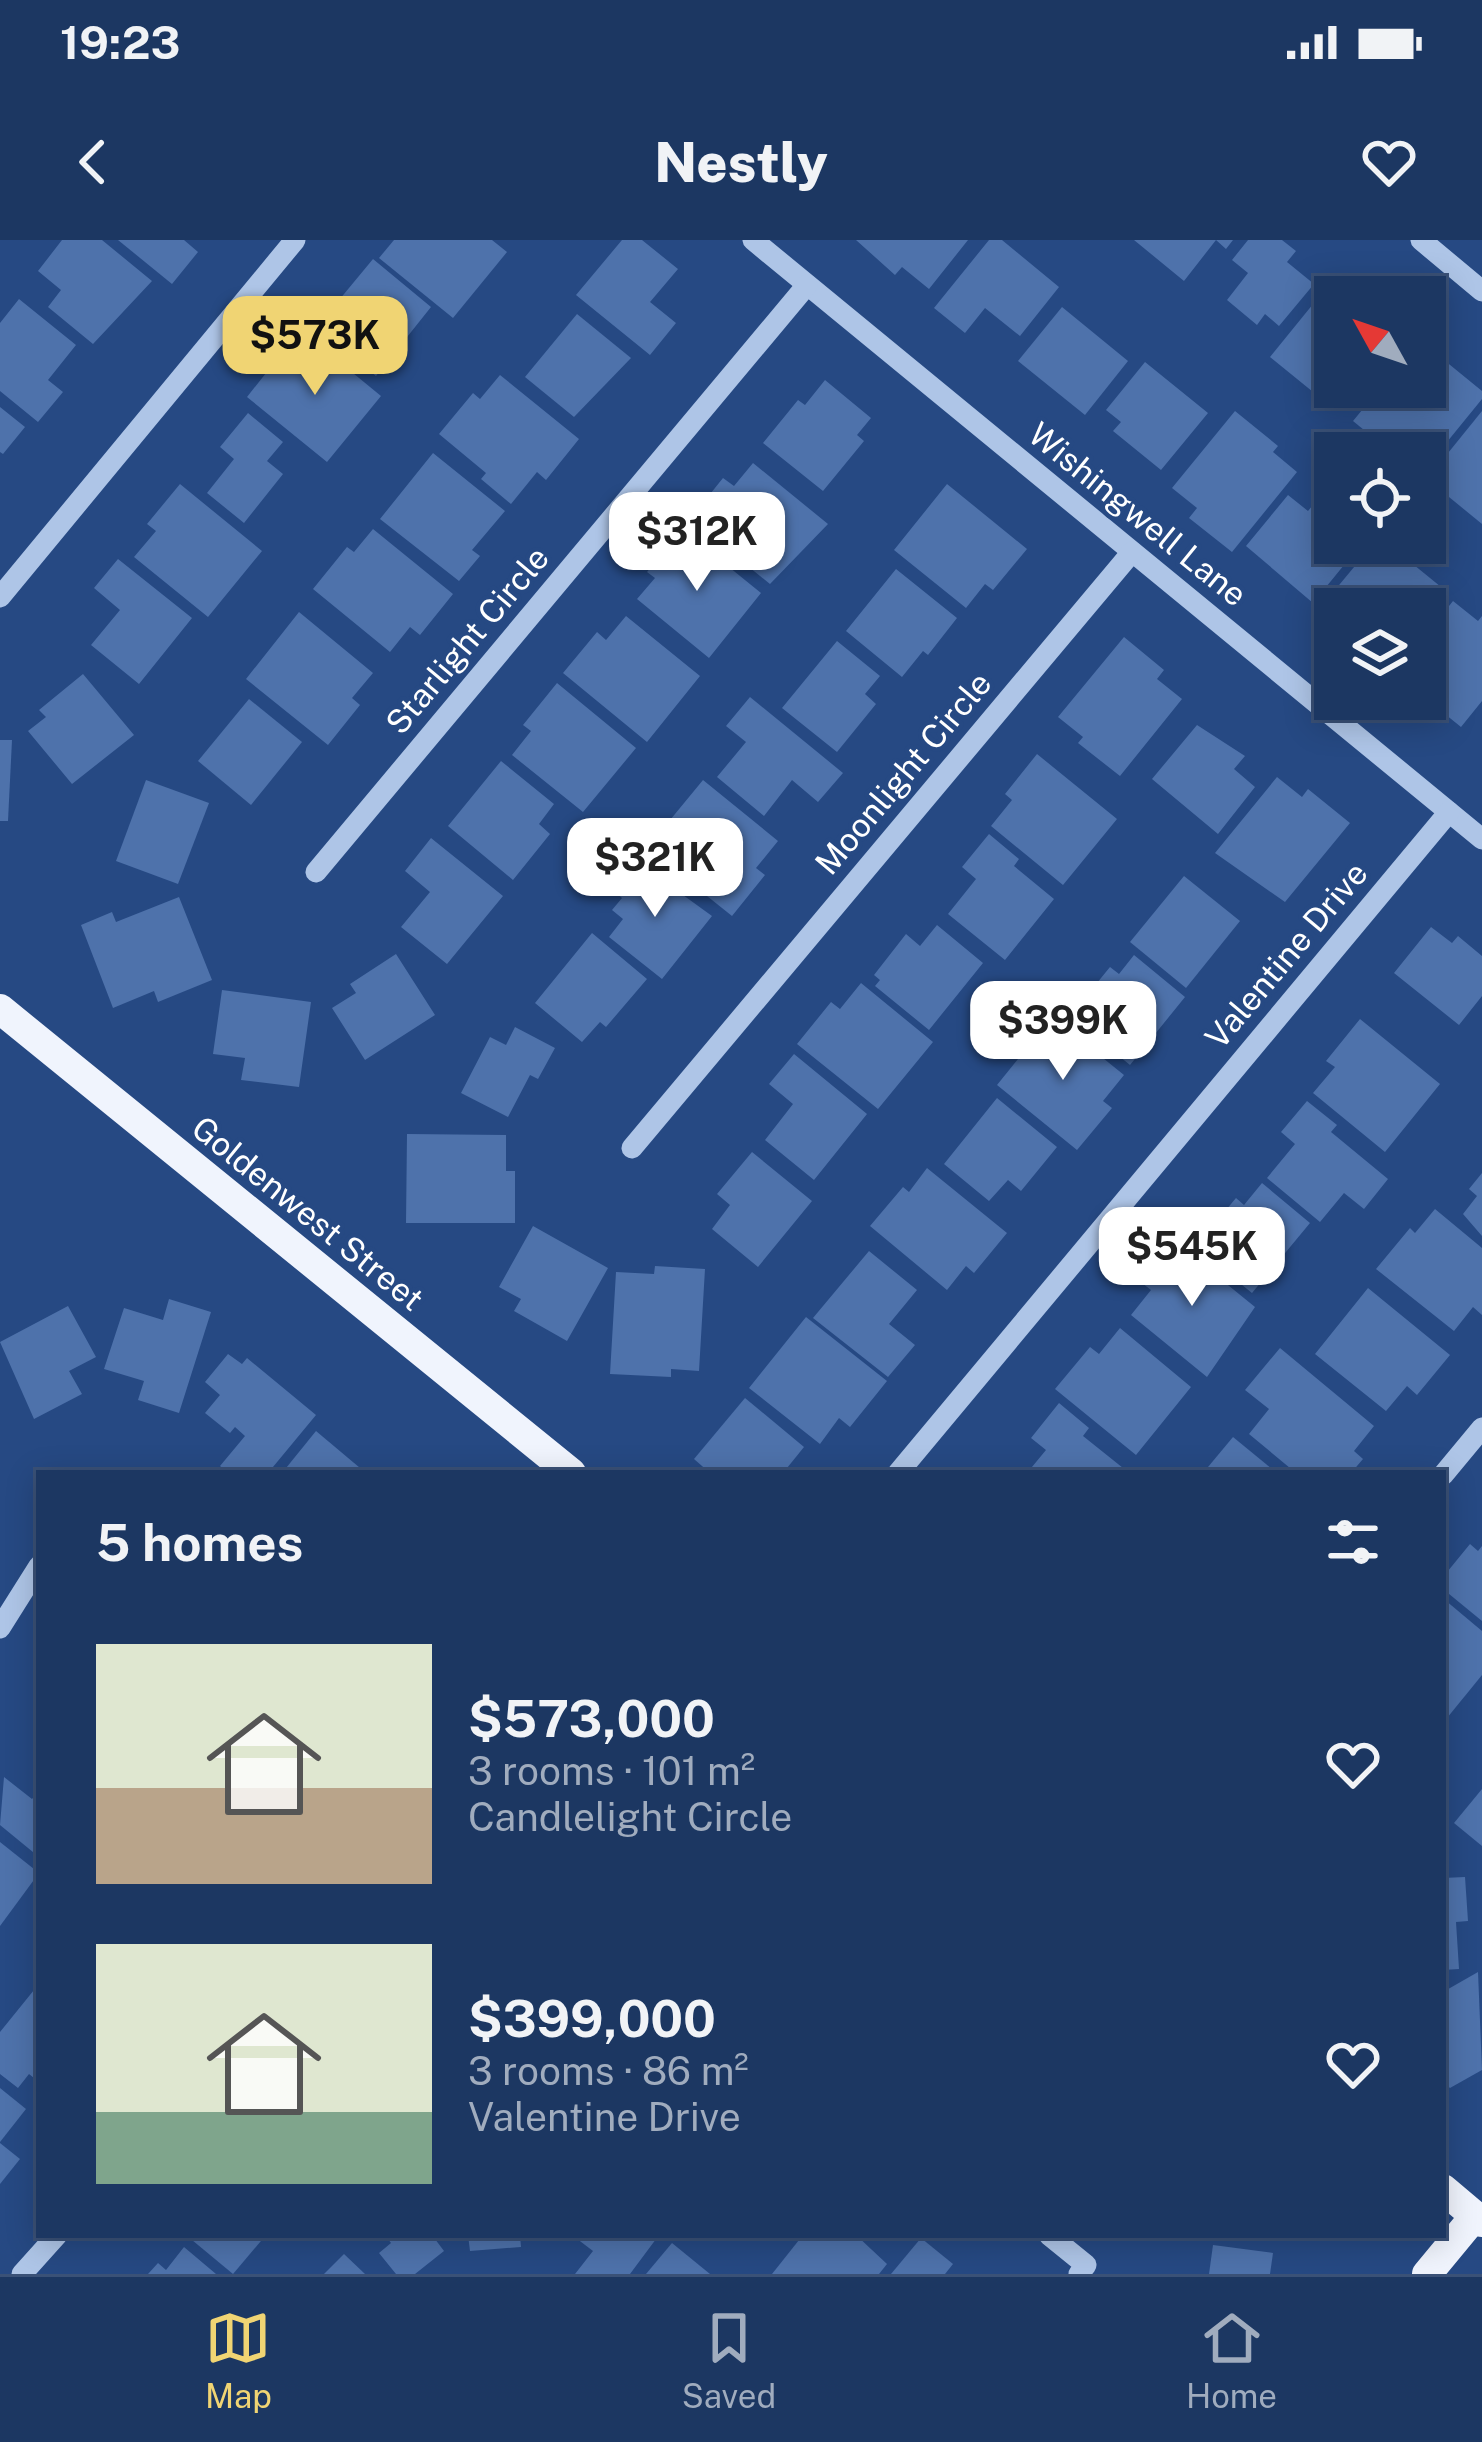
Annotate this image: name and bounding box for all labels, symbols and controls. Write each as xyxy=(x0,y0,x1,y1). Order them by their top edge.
text: 19:23 xyxy=(60,16,180,69)
icon: back xyxy=(60,129,126,195)
icon: heart xyxy=(1356,129,1422,195)
text: Nestly xyxy=(654,131,828,194)
north arrow xyxy=(1314,276,1446,408)
map controls xyxy=(1314,276,1446,720)
pin: $573K xyxy=(231,296,399,398)
text: $573K xyxy=(250,312,380,358)
street label: Wishingwell Lane xyxy=(1021,414,1255,614)
button: locate xyxy=(1314,432,1446,564)
pin: $312K xyxy=(613,492,781,594)
text: $312K xyxy=(636,508,758,554)
street label: Starlight Circle xyxy=(378,539,556,741)
button: layers xyxy=(1314,588,1446,720)
street label: Moonlight Circle xyxy=(807,664,999,882)
pin: $321K xyxy=(571,818,739,920)
text: $321K xyxy=(594,834,716,880)
street label: Valentine Drive xyxy=(1197,854,1375,1056)
pin: $399K xyxy=(979,981,1147,1083)
text: $399K xyxy=(997,997,1129,1043)
street label: Goldenwest Street xyxy=(185,1108,431,1318)
pin: $545K xyxy=(1108,1207,1276,1309)
text: $545K xyxy=(1126,1223,1258,1269)
icon: filters xyxy=(1320,1509,1386,1575)
text: 5 homes xyxy=(96,1513,303,1572)
text: $573,000 xyxy=(468,1689,715,1748)
icon: home xyxy=(192,1692,336,1836)
icon: heart xyxy=(1320,1731,1386,1797)
text: 3 rooms · 101 m² xyxy=(468,1748,755,1794)
text: Candlelight Circle xyxy=(468,1794,792,1840)
text: $399,000 xyxy=(468,1989,716,2048)
icon: home xyxy=(192,1992,336,2136)
icon: heart xyxy=(1320,2031,1386,2097)
text: 3 rooms · 86 m² xyxy=(468,2048,749,2094)
text: Valentine Drive xyxy=(468,2094,741,2140)
tab: Map xyxy=(205,2305,272,2415)
tab: Saved xyxy=(682,2305,776,2415)
tab: Home xyxy=(1186,2305,1277,2415)

